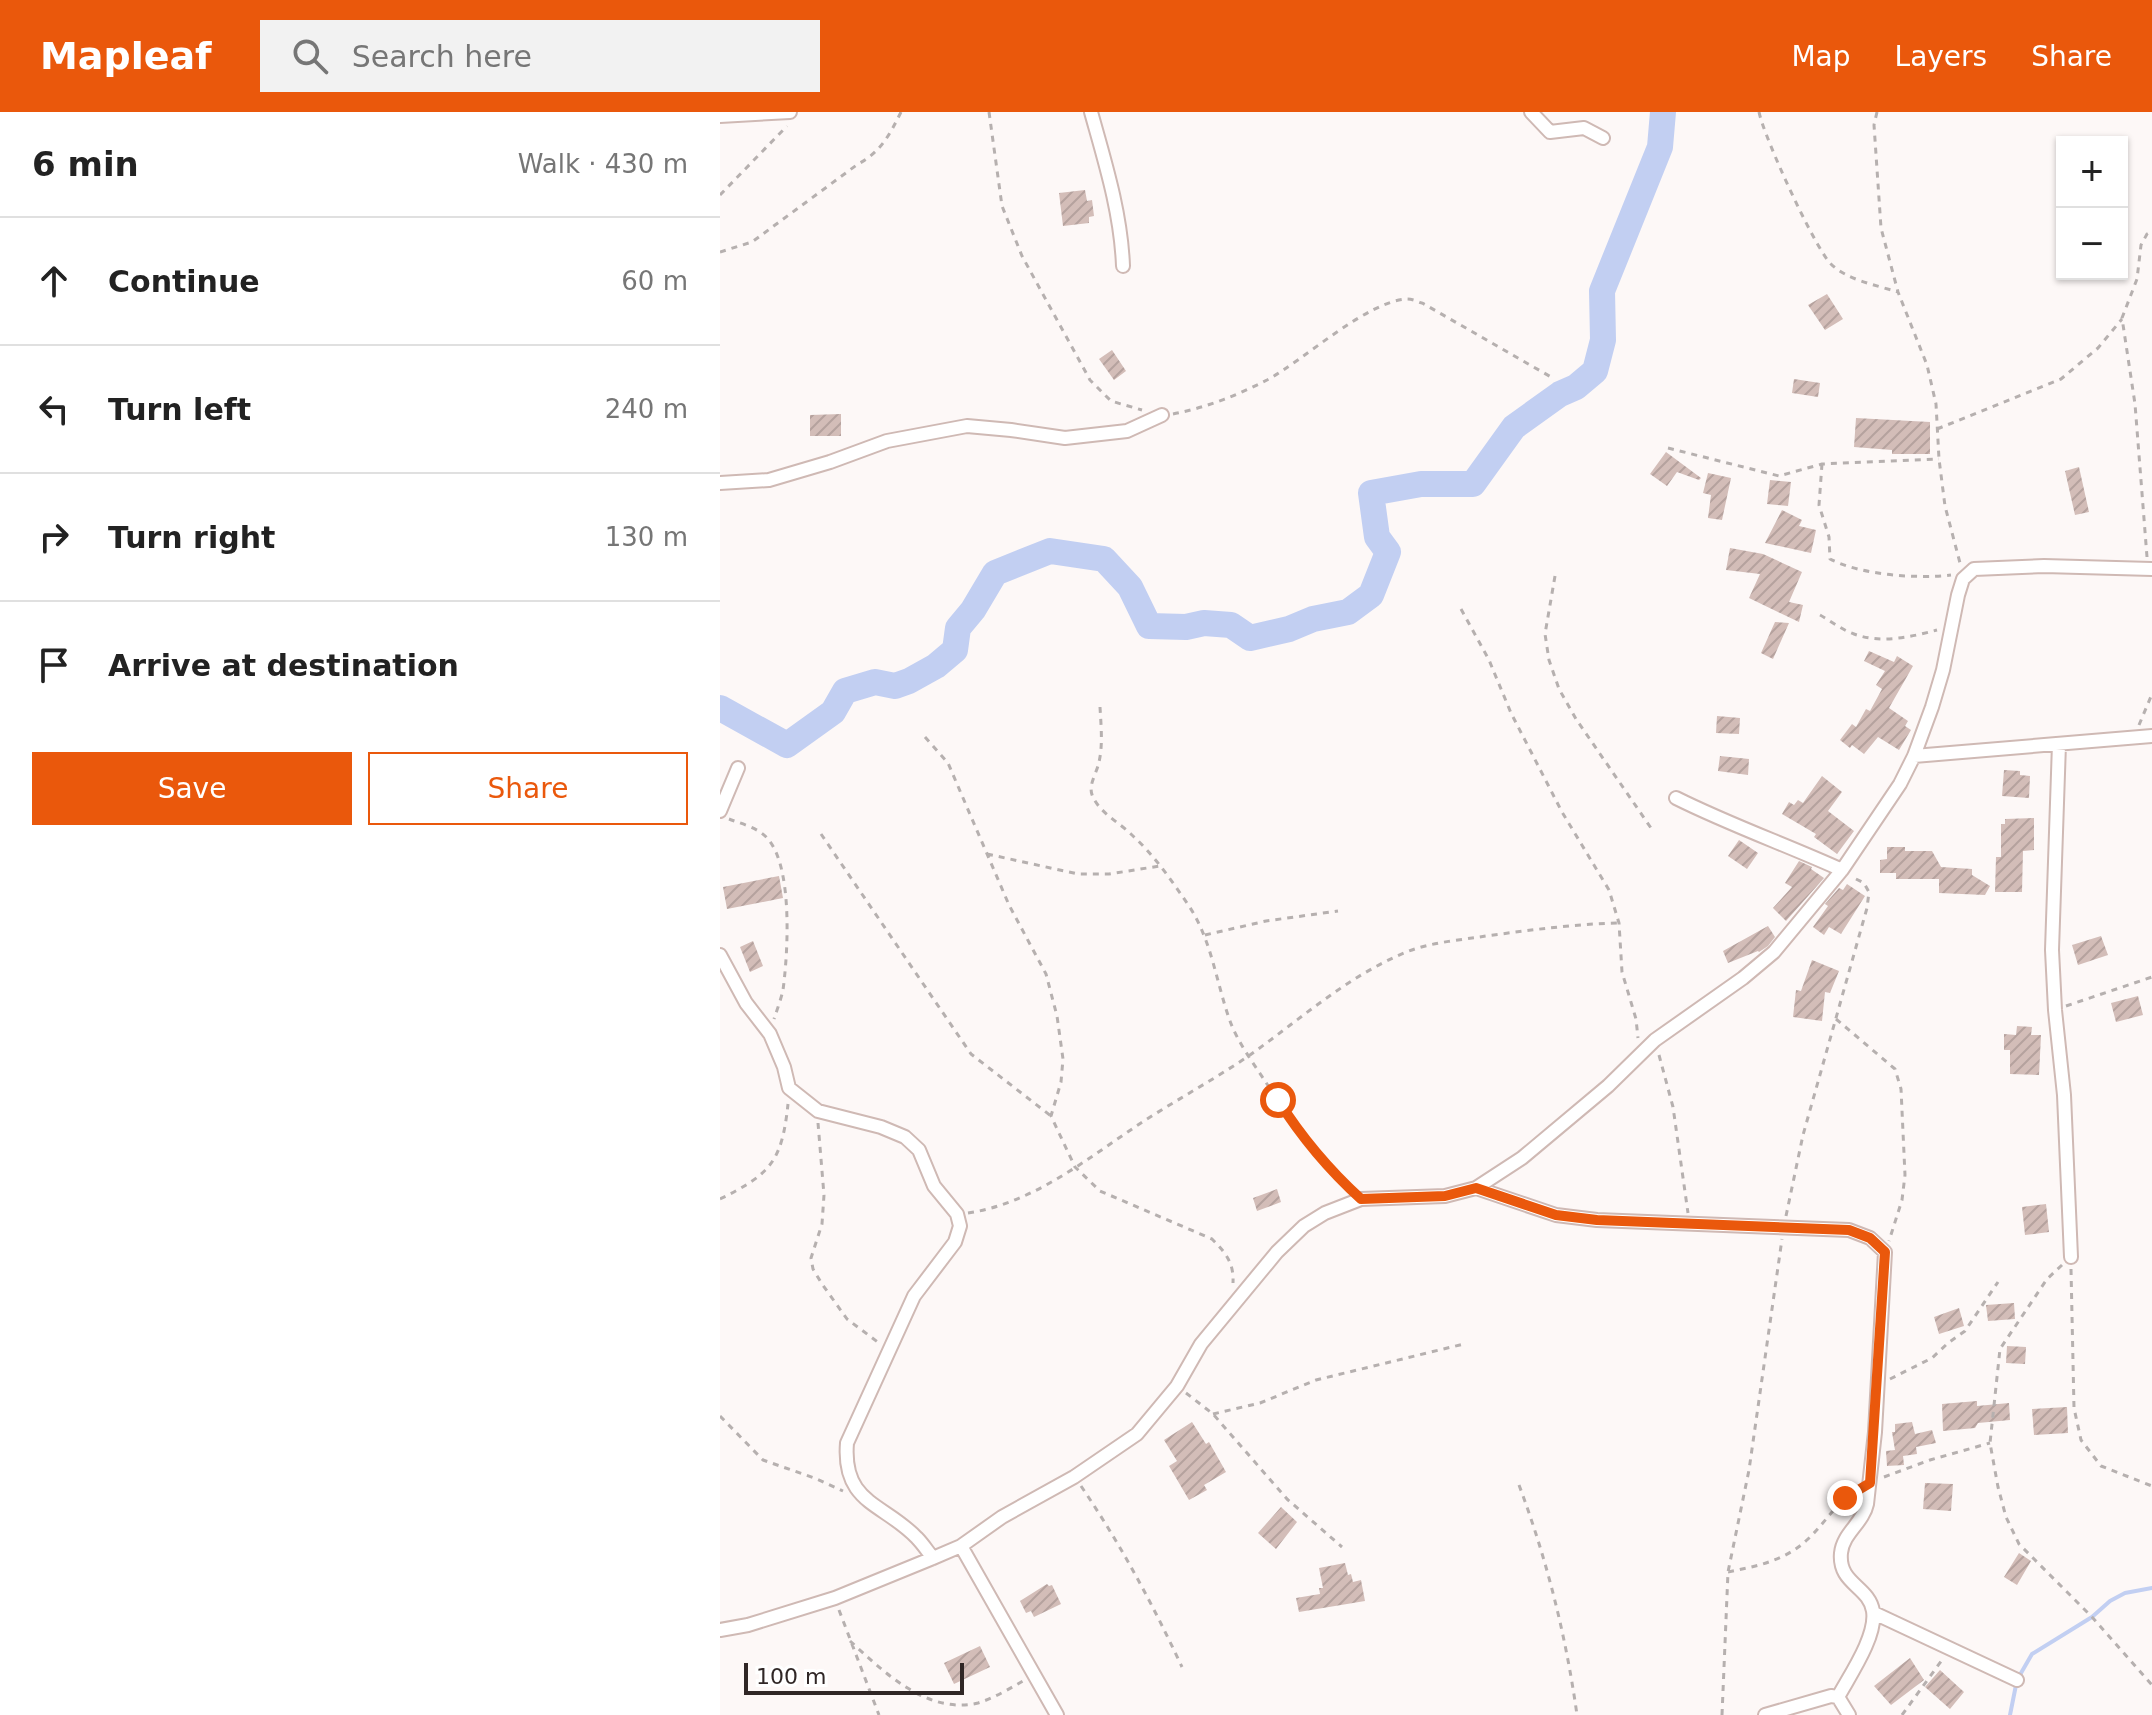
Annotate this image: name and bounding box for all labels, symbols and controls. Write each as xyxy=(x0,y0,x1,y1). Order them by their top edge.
search box xyxy=(260,20,820,92)
text: Mapleaf xyxy=(40,34,212,78)
icon: search xyxy=(288,34,332,78)
text: Search here xyxy=(352,39,532,74)
text: Map xyxy=(1791,40,1851,73)
text: Layers xyxy=(1895,40,1987,73)
text: Share xyxy=(2031,40,2112,73)
map controls xyxy=(2056,136,2128,280)
button: + xyxy=(2056,136,2128,208)
text: 6 min xyxy=(32,144,139,184)
text: Walk · 430 m xyxy=(518,149,688,179)
button: − xyxy=(2056,208,2128,280)
icon: ahead xyxy=(32,259,76,303)
text: Continue xyxy=(108,264,260,299)
text: 60 m xyxy=(621,266,688,296)
icon: left xyxy=(32,387,76,431)
text: Turn left xyxy=(108,392,251,427)
text: 240 m xyxy=(605,394,688,424)
icon: right xyxy=(32,515,76,559)
text: Turn right xyxy=(108,520,275,555)
text: 130 m xyxy=(605,522,688,552)
icon: arrive xyxy=(32,643,76,687)
text: Arrive at destination xyxy=(108,648,459,683)
button: Save xyxy=(32,752,352,825)
button: Share xyxy=(368,752,688,825)
route start xyxy=(1260,1082,1296,1118)
route end xyxy=(1827,1480,1863,1516)
scale bar xyxy=(744,1659,964,1695)
text: 100 m xyxy=(756,1664,826,1689)

